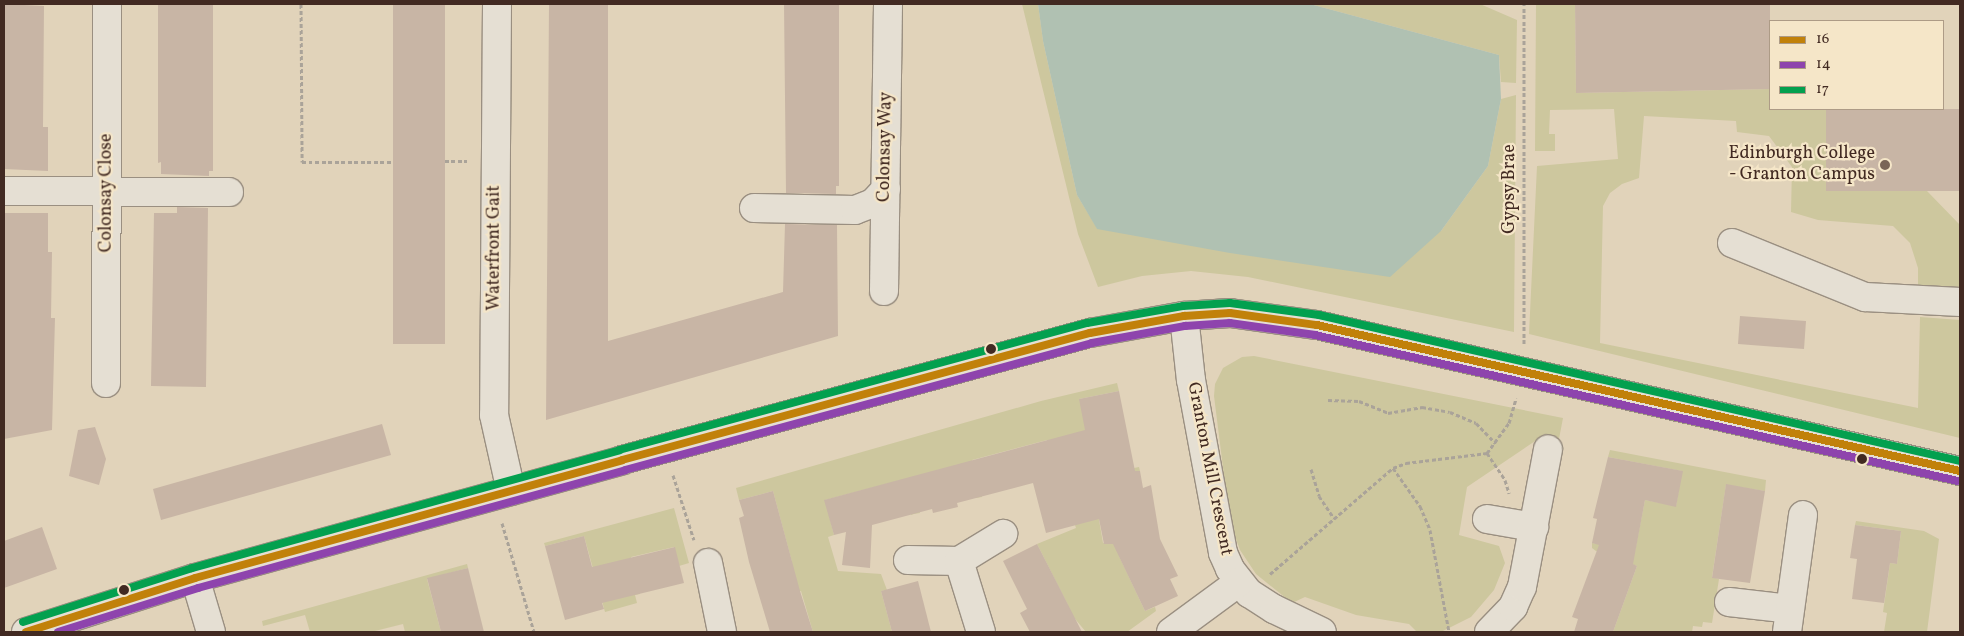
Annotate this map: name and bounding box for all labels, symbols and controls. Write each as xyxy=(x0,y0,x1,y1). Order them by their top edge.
legend xyxy=(1769,20,1944,110)
text: 16 xyxy=(1816,29,1829,50)
text: 14 xyxy=(1816,54,1831,75)
text: 17 xyxy=(1816,79,1829,100)
street label: Colonsay Way xyxy=(874,91,898,203)
street label: Colonsay Close xyxy=(96,133,118,253)
street label: Gypsy Brae xyxy=(1499,144,1521,234)
place label: Edinburgh College - Granton Campus xyxy=(1729,144,1875,186)
marker: Edinburgh College - Granton Campus xyxy=(1879,159,1891,171)
street label: Waterfront Gait xyxy=(484,185,506,311)
unlabelled marker xyxy=(986,344,996,354)
street label: Granton Mill Crescent xyxy=(1182,380,1236,558)
unlabelled marker xyxy=(1857,454,1867,464)
unlabelled marker xyxy=(119,585,129,595)

